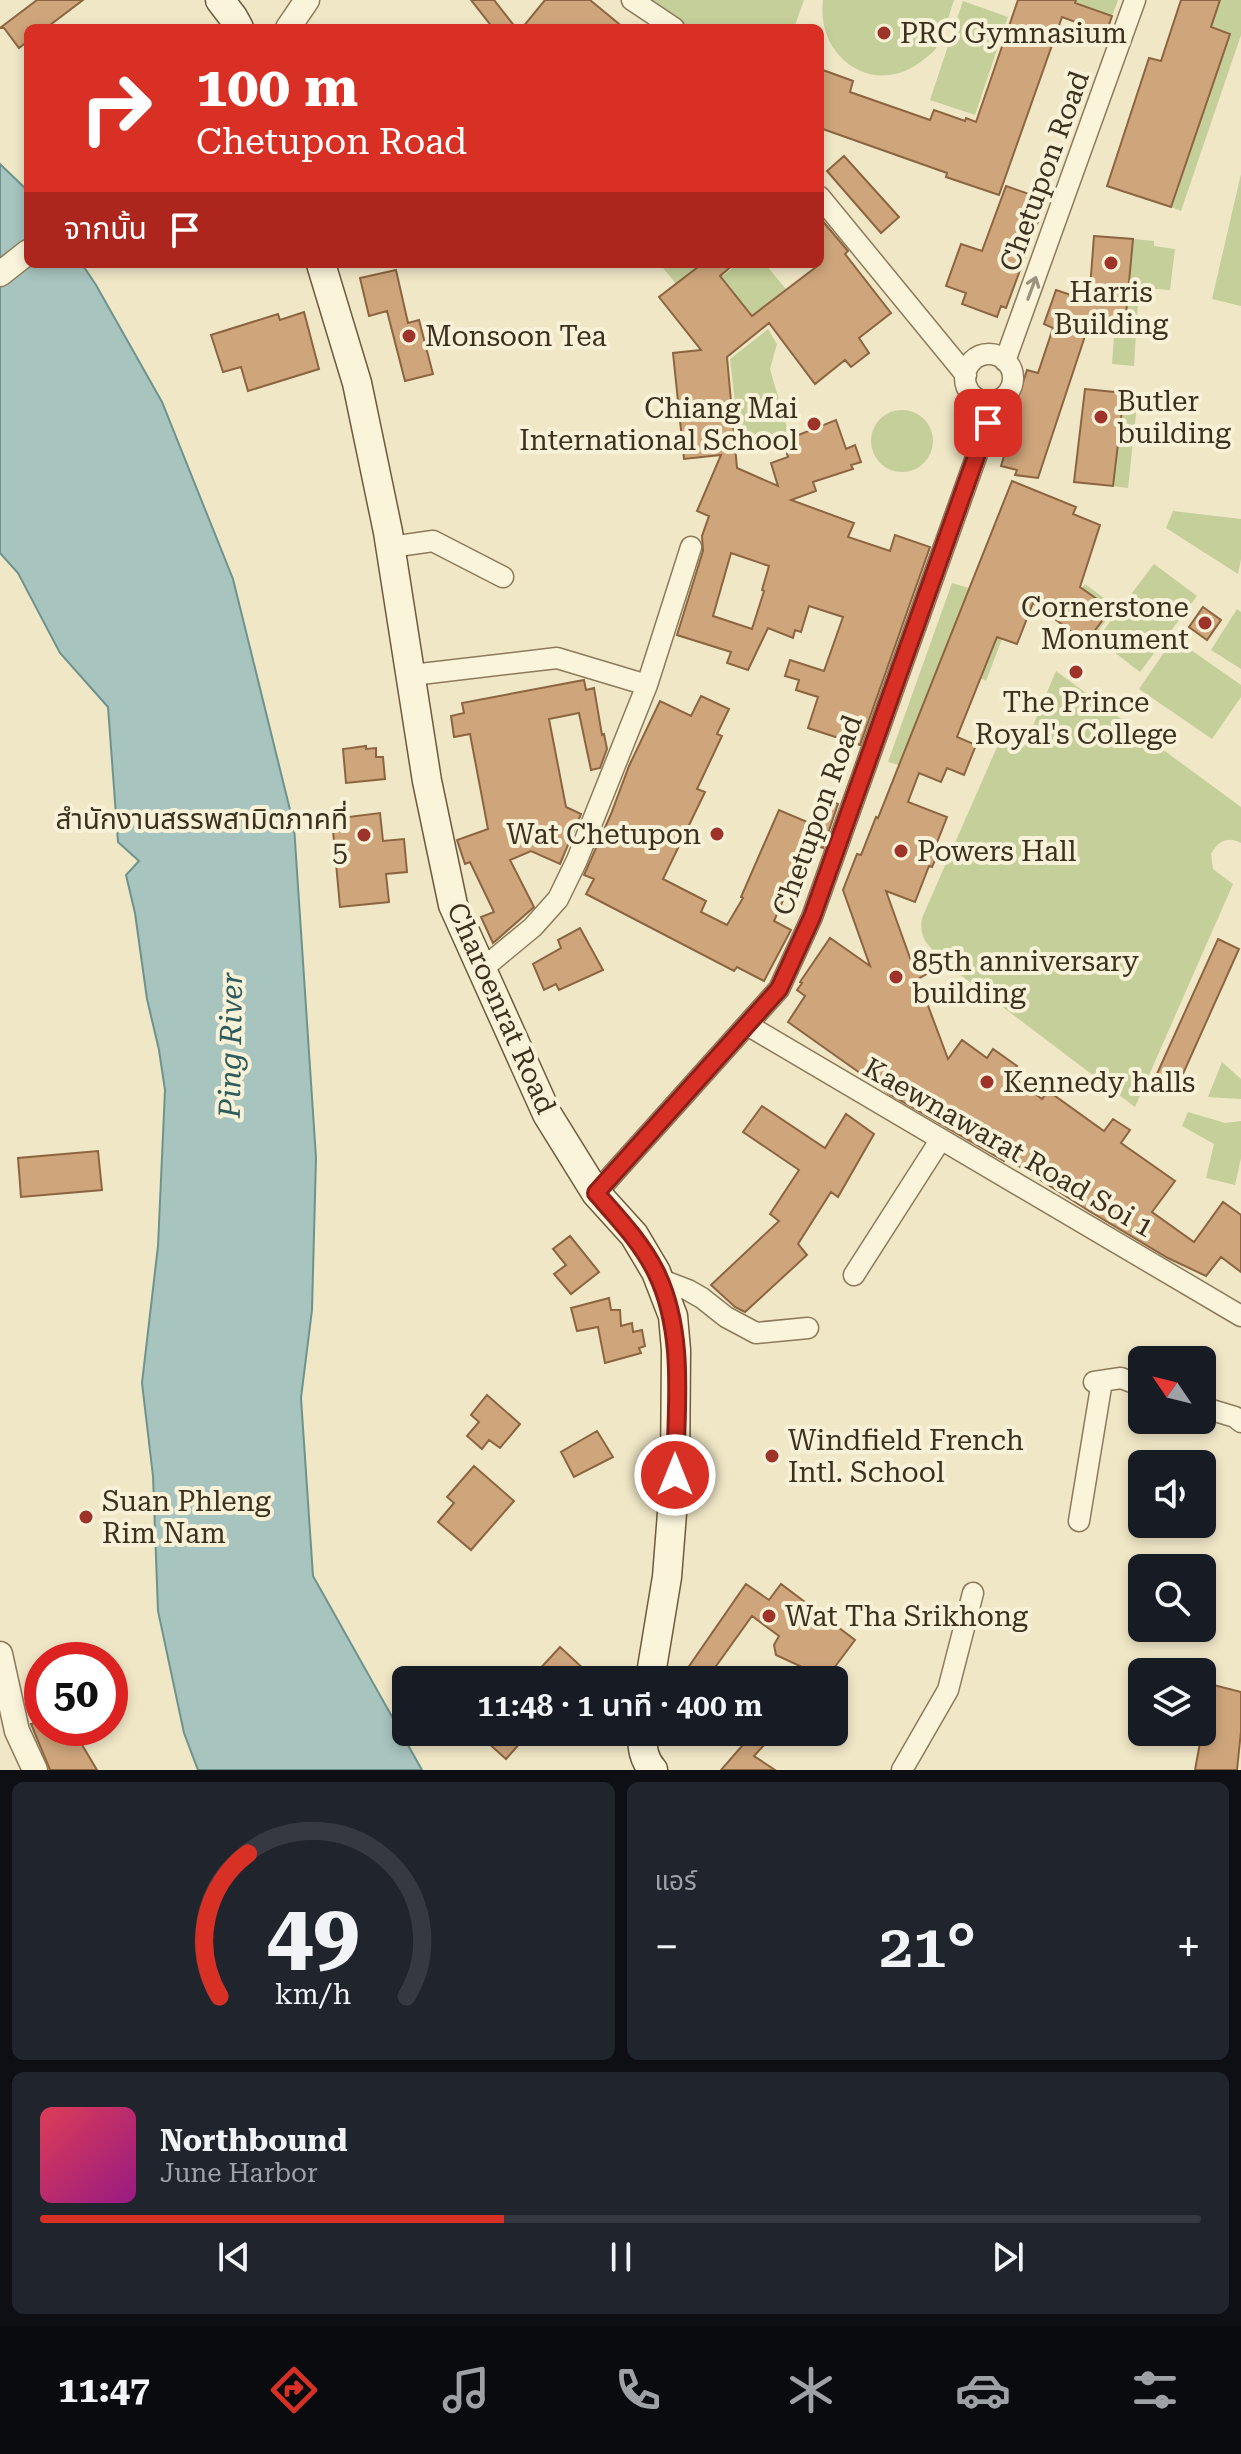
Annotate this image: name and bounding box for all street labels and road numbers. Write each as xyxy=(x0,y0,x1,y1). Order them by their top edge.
street label: Chetupon Road xyxy=(993,66,1096,276)
street label: Chetupon Road xyxy=(766,710,869,920)
street label: Charoenrat Road xyxy=(440,898,563,1119)
street label: Kaewnawarat Road Soi 1 xyxy=(858,1051,1160,1244)

